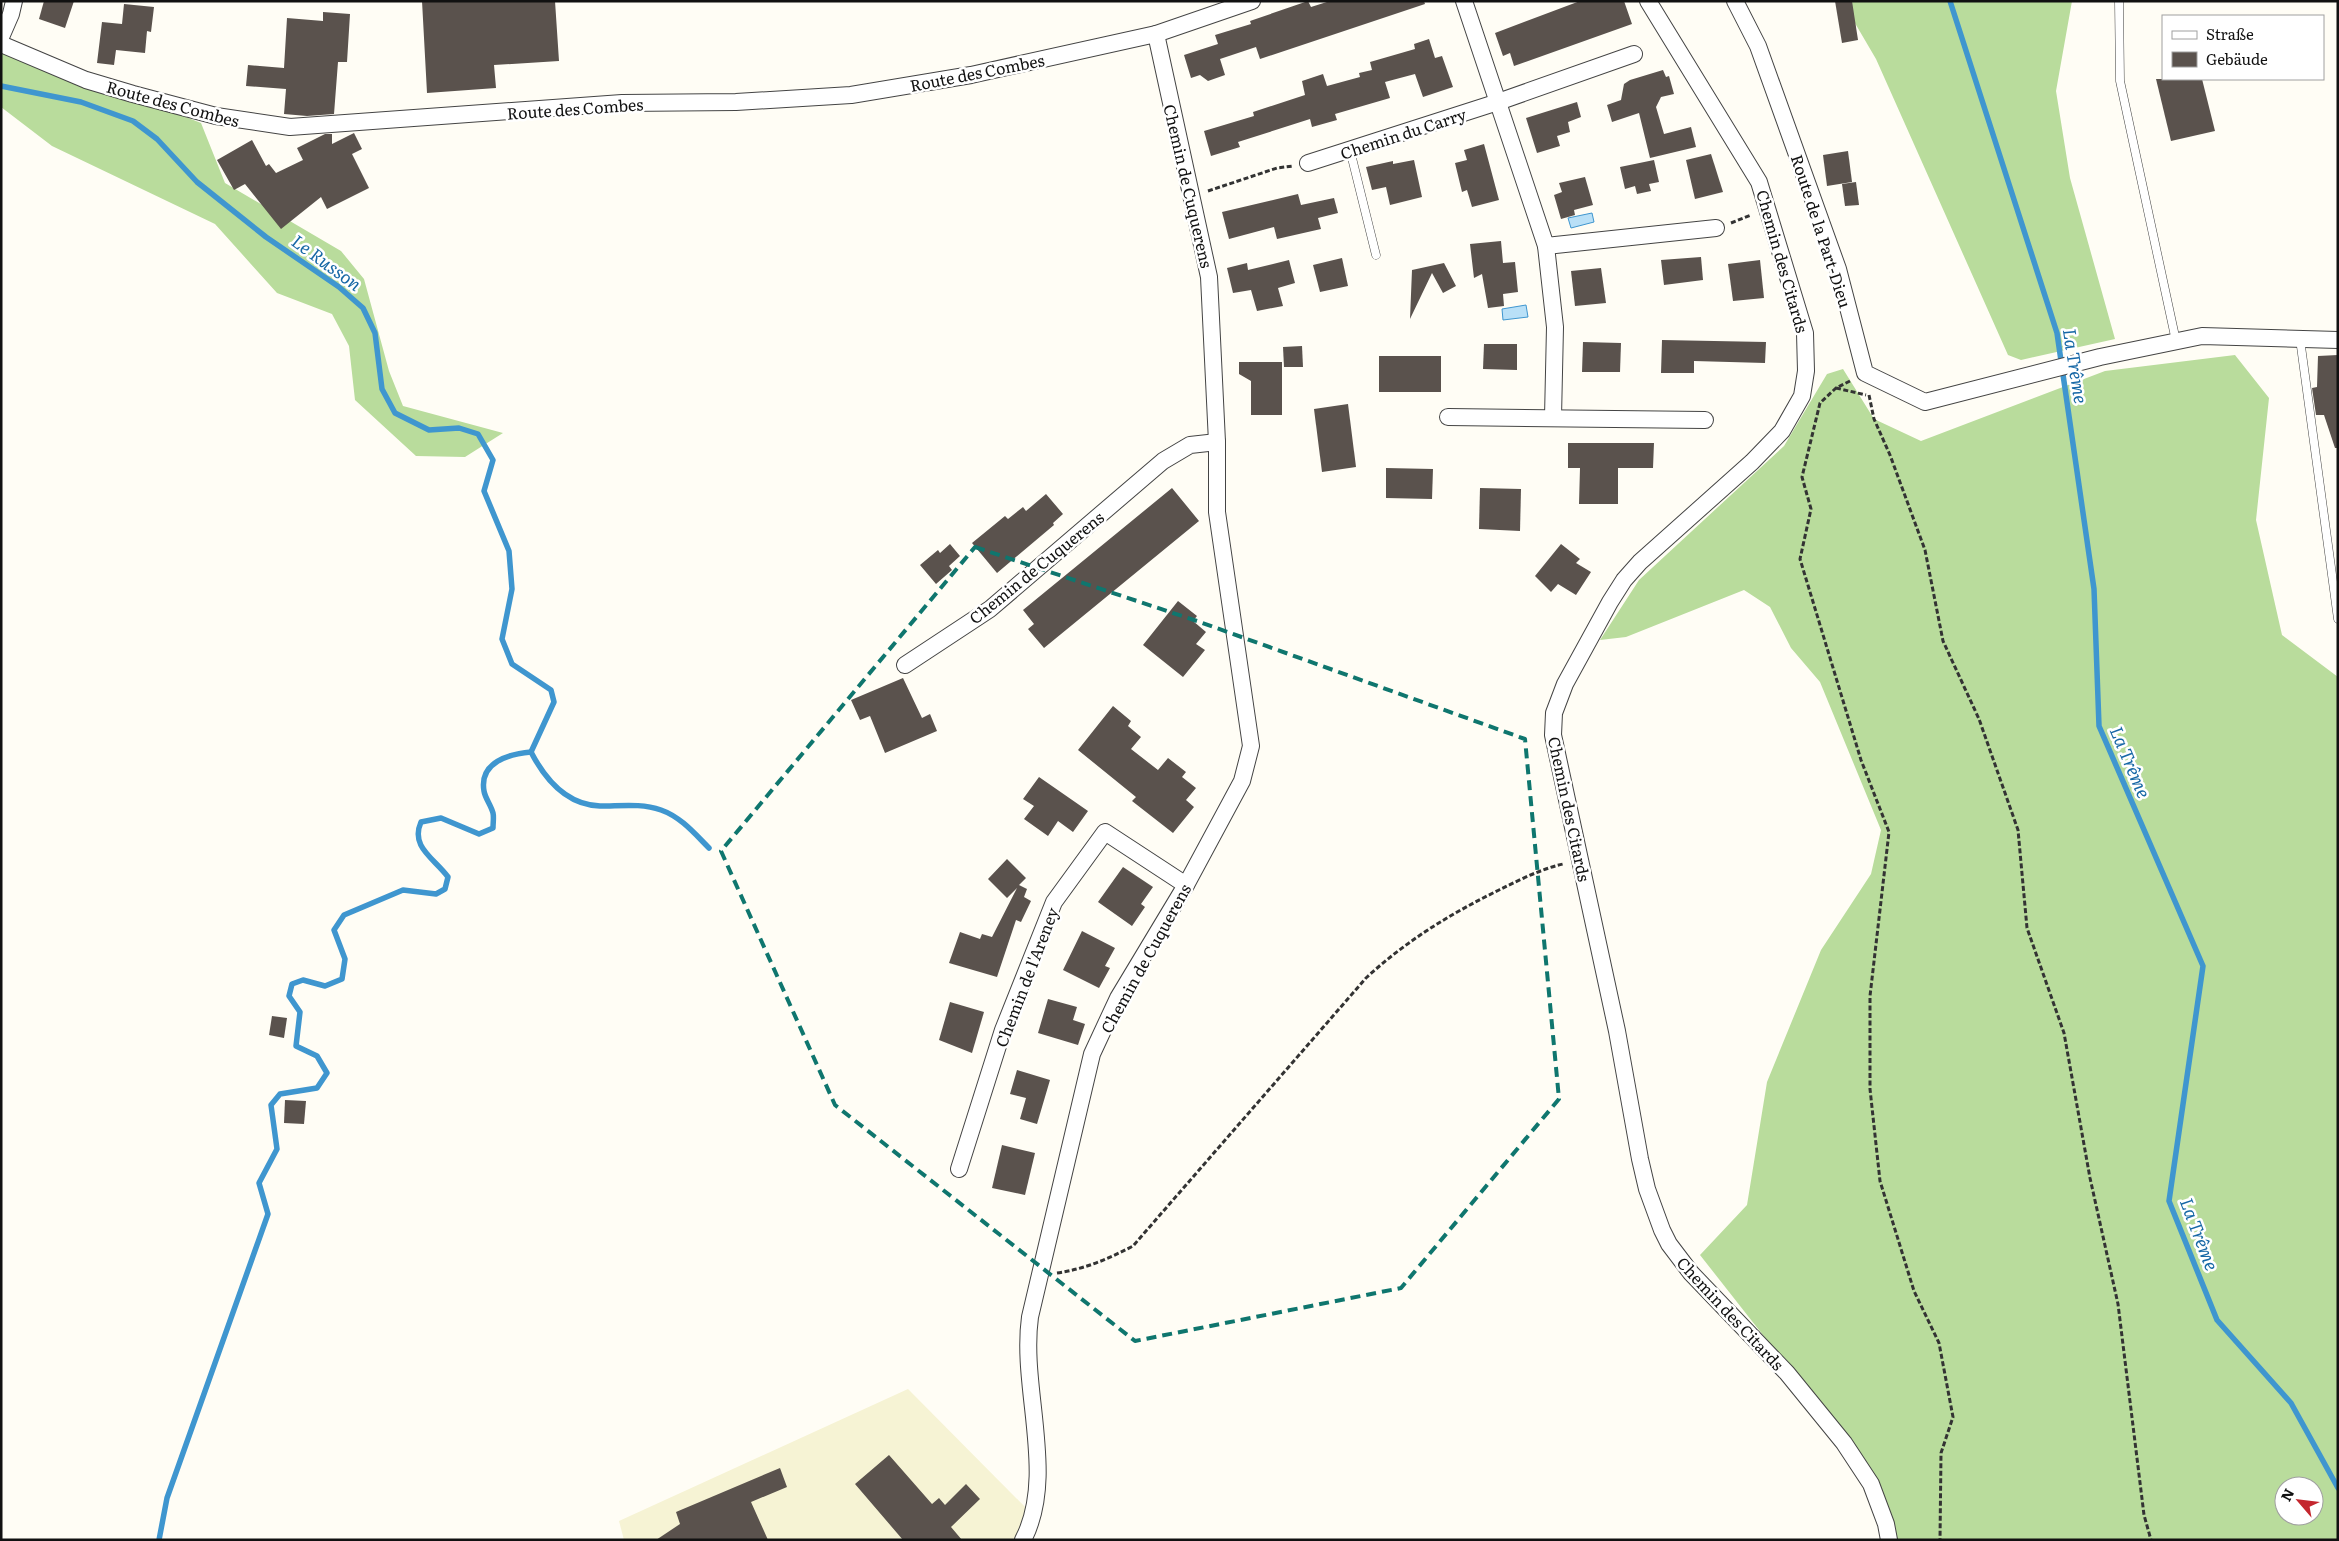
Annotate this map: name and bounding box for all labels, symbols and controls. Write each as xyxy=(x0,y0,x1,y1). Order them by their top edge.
legend xyxy=(2162,15,2324,80)
text: Straße xyxy=(2206,22,2254,45)
street label: Route des Combes xyxy=(908,47,1046,97)
text: Gebäude xyxy=(2206,47,2268,70)
street label: Route des Combes xyxy=(104,74,242,132)
street label: Route des Combes xyxy=(506,91,644,125)
street label: Chemin du Carry xyxy=(1337,101,1470,165)
street label: Chemin de Cuquerens xyxy=(1158,102,1220,270)
street label: Route de la Part-Dieu xyxy=(1786,151,1858,311)
street label: Chemin des Citards xyxy=(1751,187,1815,335)
water label: Le Russon xyxy=(286,227,368,297)
water label: La Trême xyxy=(2057,327,2095,405)
street label: Chemin de Cuquerens xyxy=(963,505,1109,629)
water label: La Trême xyxy=(2104,722,2158,802)
street label: Chemin des Citards xyxy=(1543,734,1597,884)
street label: Chemin de Cuquerens xyxy=(1094,879,1196,1037)
street label: Chemin de l'Areney xyxy=(988,903,1064,1050)
water label: La Trême xyxy=(2174,1194,2226,1274)
street label: Chemin des Citards xyxy=(1672,1251,1790,1375)
north arrow xyxy=(2274,1476,2324,1526)
text: N xyxy=(2275,1484,2298,1504)

